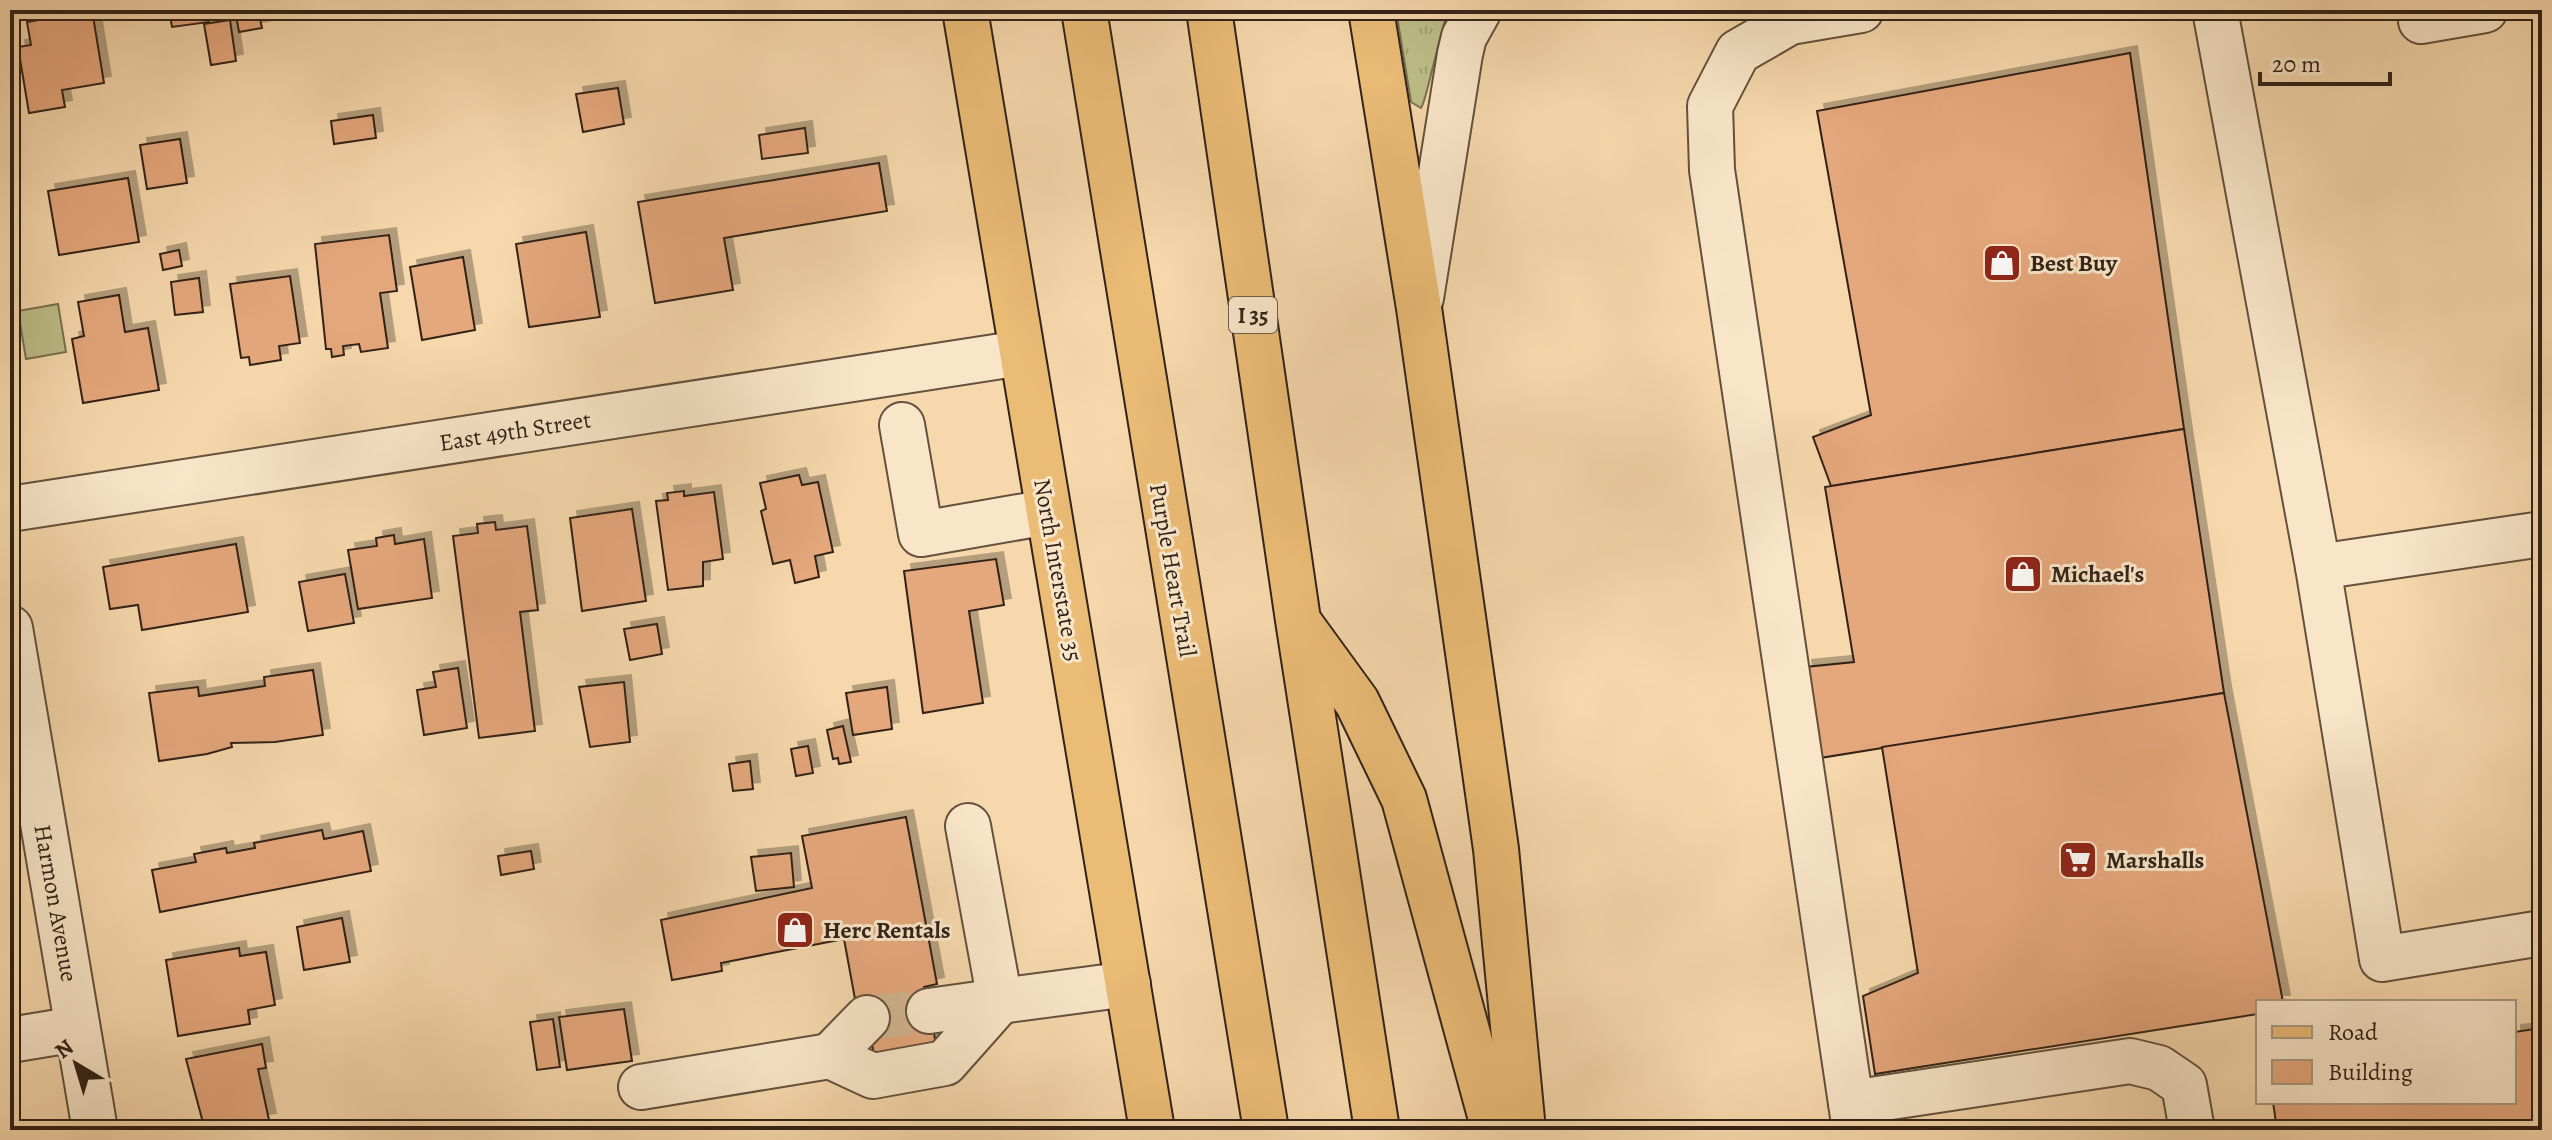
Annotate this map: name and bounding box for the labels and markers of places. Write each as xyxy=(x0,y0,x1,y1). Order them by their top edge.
shop icon: Best Buy xyxy=(1981,242,2023,284)
place label: Best Buy xyxy=(2030,247,2118,279)
shop icon: Michael's xyxy=(2002,553,2044,595)
place label: Michael's xyxy=(2051,558,2144,590)
supermarket icon: Marshalls xyxy=(2057,839,2099,881)
place label: Marshalls xyxy=(2106,844,2204,876)
shop icon: Herc Rentals xyxy=(774,909,816,951)
place label: Herc Rentals xyxy=(823,914,951,946)

